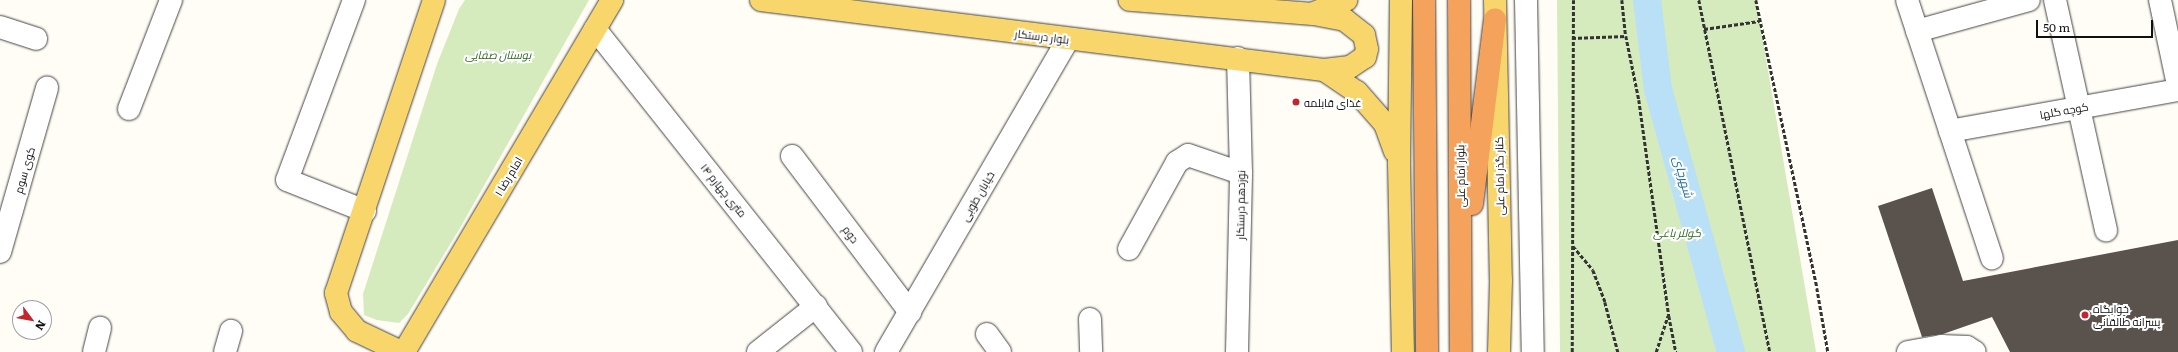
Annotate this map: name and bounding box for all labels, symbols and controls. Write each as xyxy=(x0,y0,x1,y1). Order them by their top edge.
scale bar xyxy=(2038,12,2155,38)
text: 50 m xyxy=(2043,18,2070,36)
street label: بلوار درستکار xyxy=(1014,26,1070,46)
park label: بوستان صفایی xyxy=(465,47,531,61)
place label: غذای قابلمه xyxy=(1304,95,1361,109)
marker: غذای قابلمه xyxy=(1291,97,1301,107)
street label: کوچه گلها xyxy=(2039,99,2089,121)
street label: کنار گذر امام علی xyxy=(1492,136,1506,216)
street label: کوی سوم xyxy=(11,145,37,195)
street label: بلوار امام علی xyxy=(1453,145,1467,207)
street label: امام رضا ۱ xyxy=(491,154,525,198)
water label: شهرچای xyxy=(1670,155,1696,199)
street label: ۱۴ متری چهارم xyxy=(698,161,750,219)
street label: خیابان طوبی xyxy=(957,169,997,223)
street label: نوزدهم درستکار xyxy=(1233,170,1247,240)
street label: دوم xyxy=(840,223,862,245)
park label: گوللر باغی xyxy=(1653,225,1701,239)
north arrow xyxy=(12,300,52,340)
place label: خوابگاه پسرانه طالقانی xyxy=(2093,302,2160,328)
marker: خوابگاه پسرانه طالقانی xyxy=(2080,310,2090,320)
text: N xyxy=(32,318,51,334)

